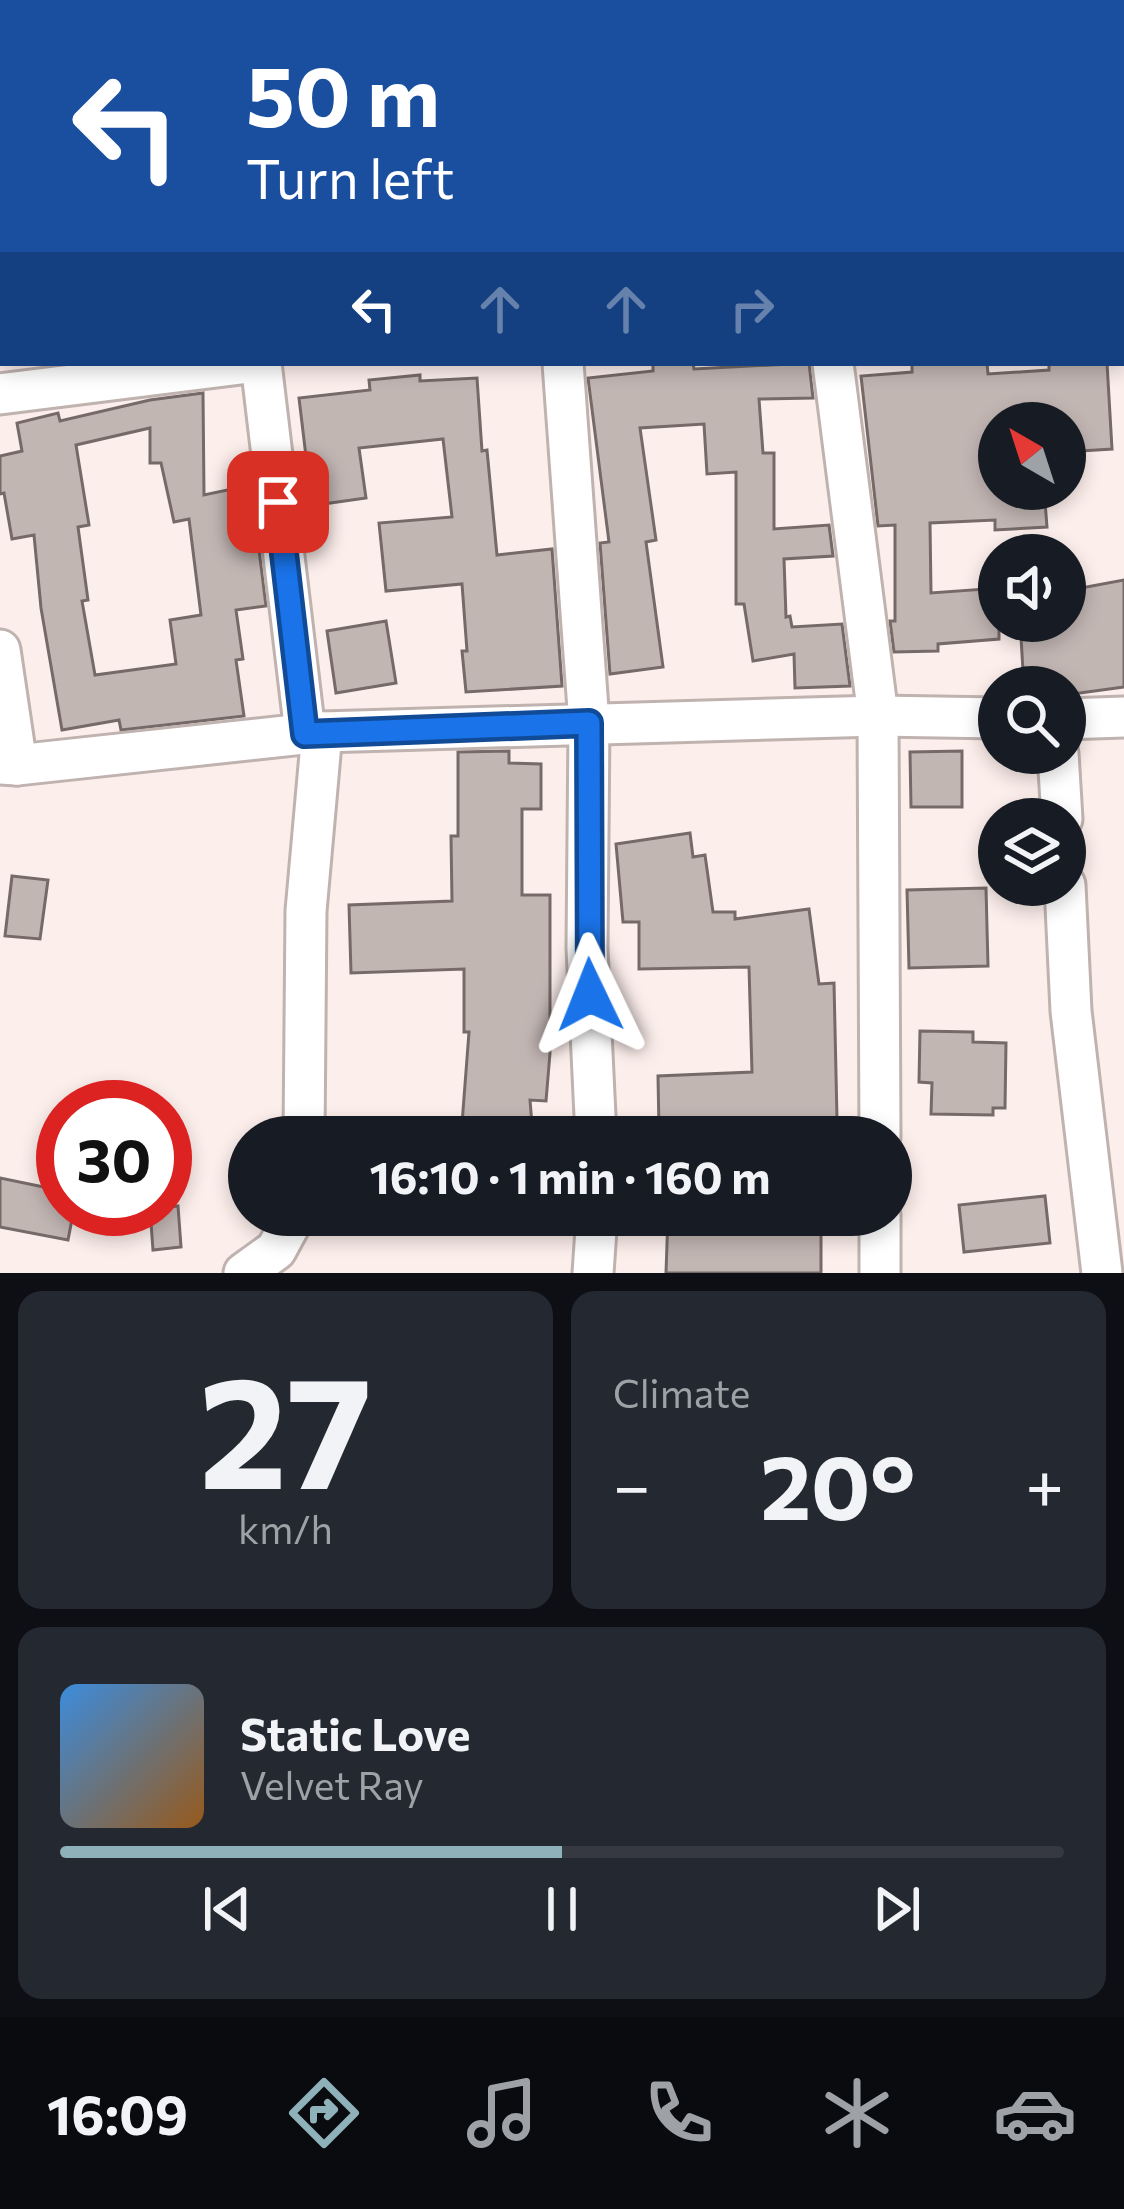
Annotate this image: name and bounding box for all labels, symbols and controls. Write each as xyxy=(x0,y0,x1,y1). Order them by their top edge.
text: 50 m xyxy=(246,42,440,144)
icon: left xyxy=(48,48,204,204)
text: Turn left xyxy=(246,144,454,210)
icon: left xyxy=(341,276,407,342)
icon: ahead xyxy=(467,276,533,342)
icon: ahead xyxy=(593,276,659,342)
icon: right xyxy=(719,276,785,342)
north arrow xyxy=(978,402,1086,510)
map controls xyxy=(978,402,1086,906)
pin xyxy=(227,451,329,553)
icon: arrive xyxy=(245,469,311,535)
button: sound xyxy=(978,534,1086,642)
button: search xyxy=(978,666,1086,774)
button: layers xyxy=(978,798,1086,906)
position arrow xyxy=(527,932,653,1058)
speed limit sign: 30 xyxy=(36,1080,192,1236)
text: 16:10 · 1 min · 160 m xyxy=(369,1148,771,1203)
text: 27 xyxy=(199,1330,372,1521)
text: Climate xyxy=(613,1368,750,1416)
text: 20° xyxy=(760,1428,916,1539)
text: − xyxy=(613,1443,651,1524)
text: + xyxy=(1025,1443,1064,1524)
text: km/h xyxy=(238,1504,333,1552)
text: Static Love xyxy=(240,1705,470,1760)
text: Velvet Ray xyxy=(240,1760,424,1808)
icon: previous xyxy=(194,1876,260,1942)
icon: pause xyxy=(529,1876,595,1942)
icon: next xyxy=(864,1876,930,1942)
icon: directions xyxy=(282,2071,366,2155)
icon: music xyxy=(460,2071,544,2155)
icon: phone xyxy=(637,2071,721,2155)
icon: climate xyxy=(815,2071,899,2155)
icon: car xyxy=(993,2071,1077,2155)
text: 16:09 xyxy=(47,2080,188,2146)

